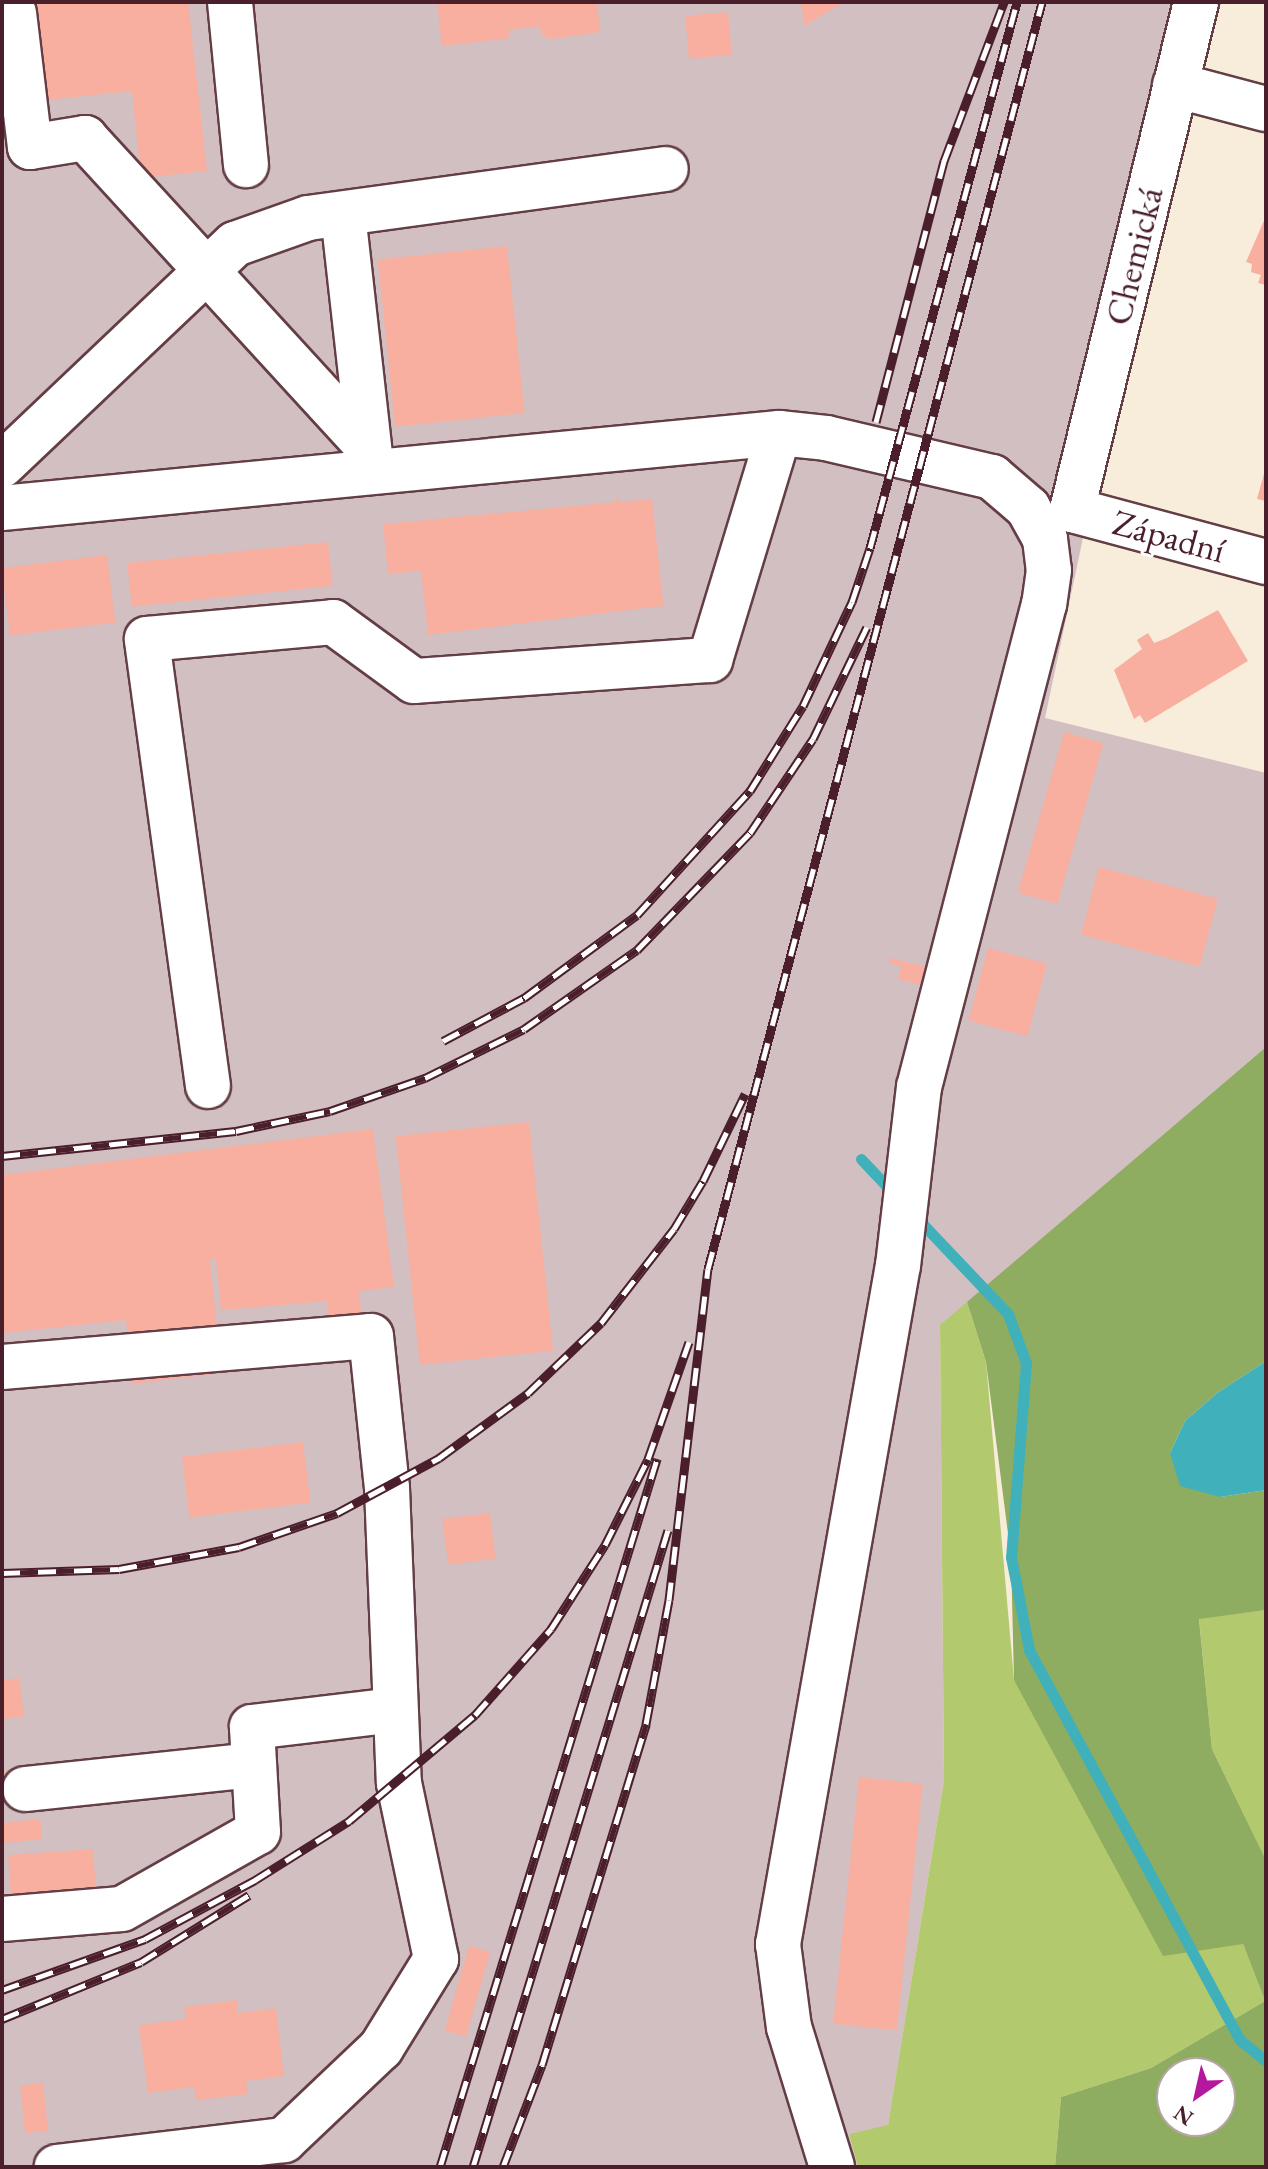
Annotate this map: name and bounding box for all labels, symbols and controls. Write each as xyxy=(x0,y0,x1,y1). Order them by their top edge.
street label: Chemická xyxy=(1096,182,1172,330)
street label: Západní xyxy=(1108,500,1230,572)
north arrow xyxy=(1156,2057,1236,2137)
text: N xyxy=(1168,2099,1199,2133)

